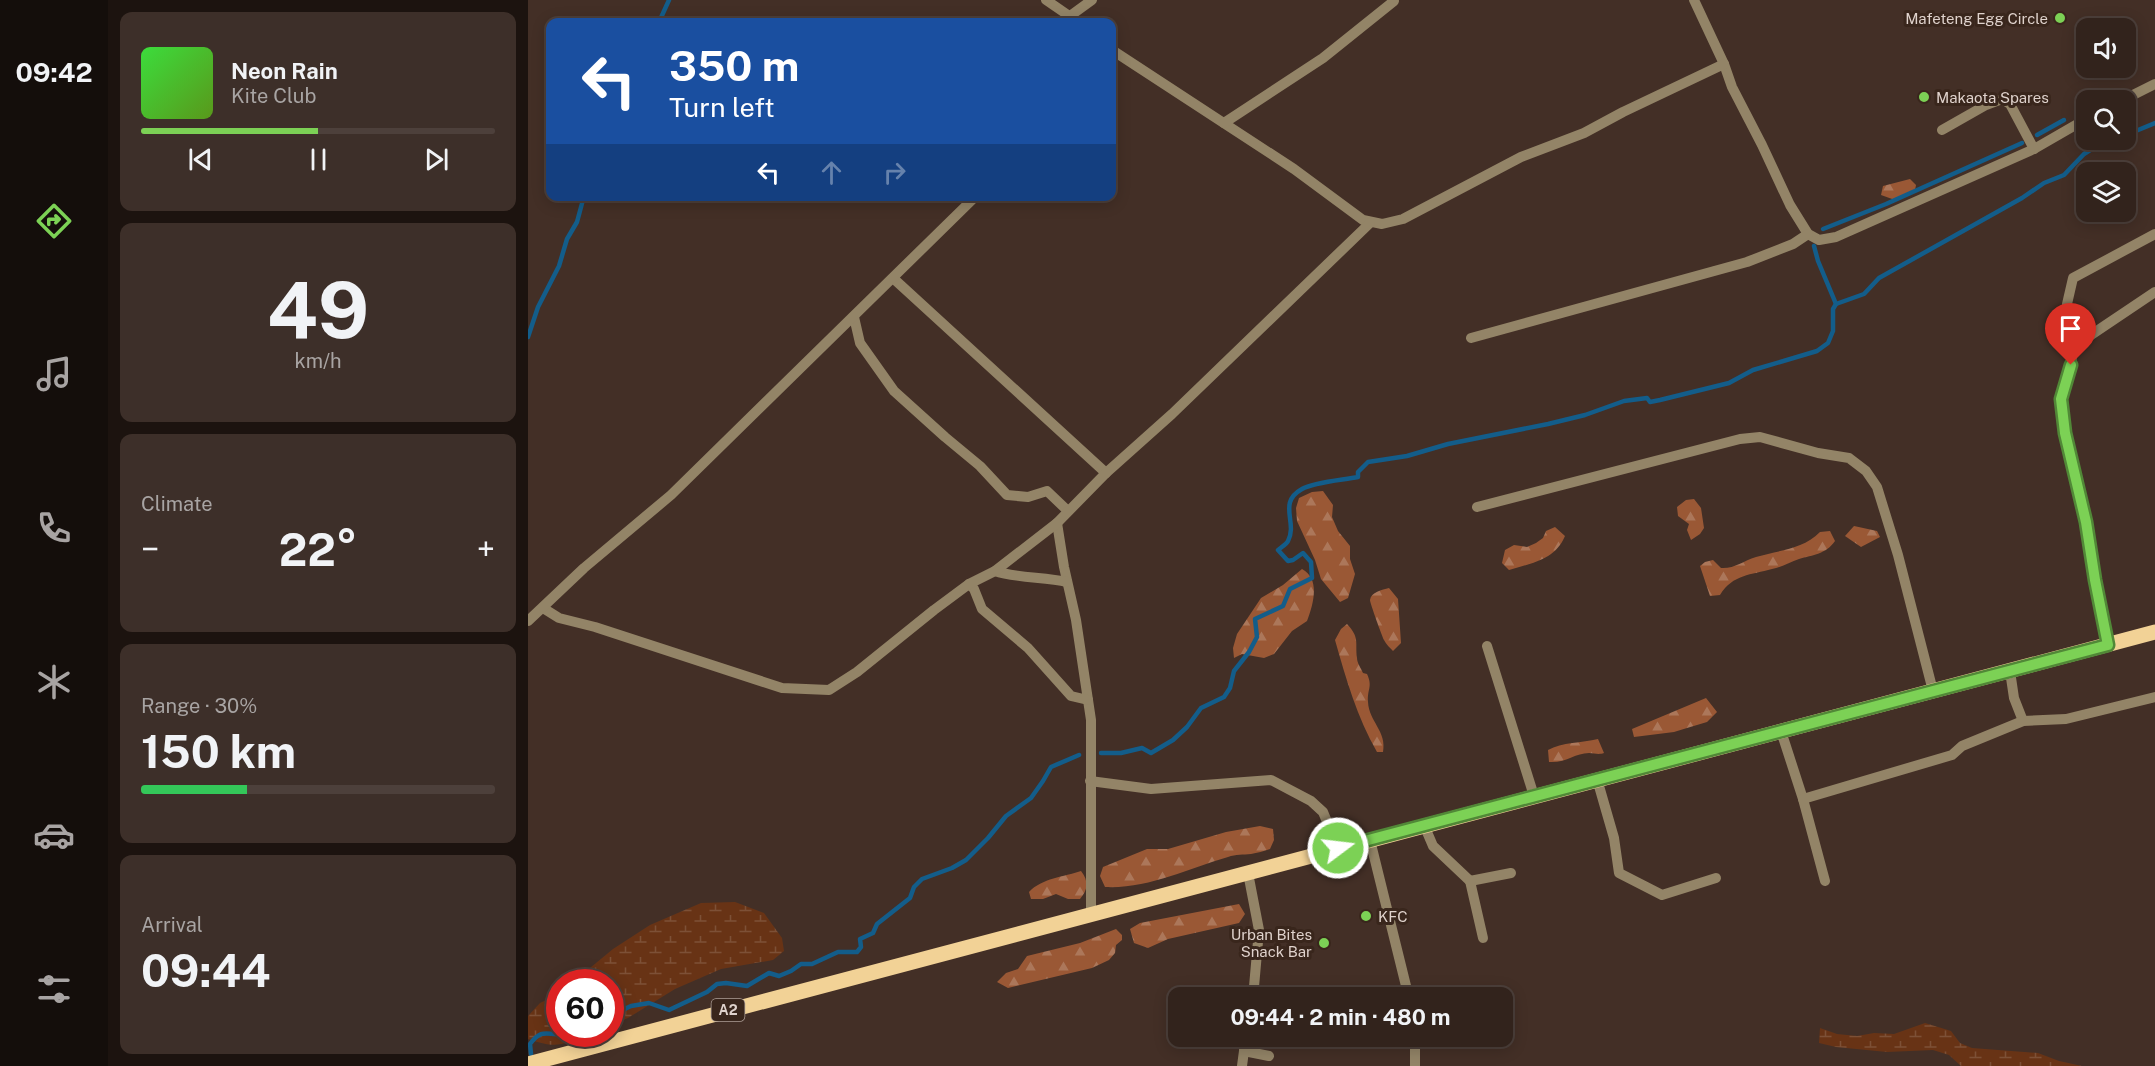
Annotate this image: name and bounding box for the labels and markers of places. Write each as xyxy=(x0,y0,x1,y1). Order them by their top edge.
place label: Mafeteng Egg Circle xyxy=(1905,10,2048,27)
marker: Mafeteng Egg Circle xyxy=(2053,11,2067,25)
place label: Makaota Spares xyxy=(1936,89,2049,106)
marker: Makaota Spares xyxy=(1917,90,1931,104)
pin xyxy=(2045,303,2096,365)
place label: KFC xyxy=(1378,908,1407,925)
marker: KFC xyxy=(1359,909,1373,923)
place label: Urban Bites Snack Bar xyxy=(1231,926,1312,960)
marker: Urban Bites Snack Bar xyxy=(1317,936,1331,950)

